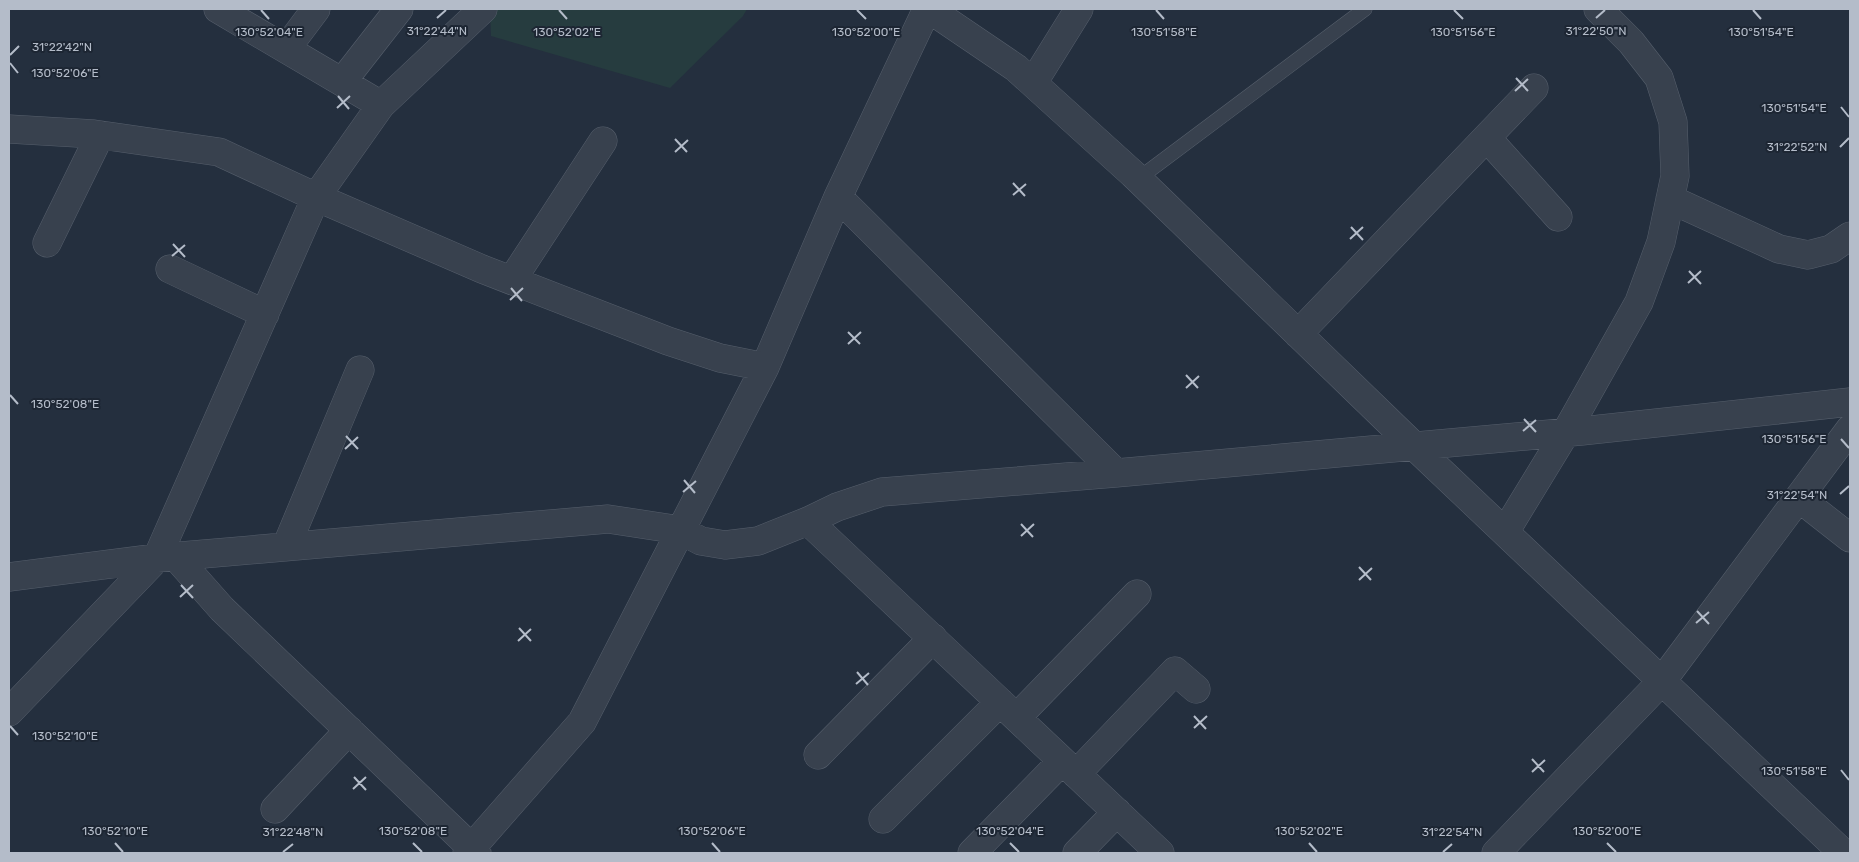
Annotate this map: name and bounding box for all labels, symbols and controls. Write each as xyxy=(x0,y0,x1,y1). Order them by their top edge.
text: 31°22'44"N xyxy=(407,24,467,38)
text: 31°22'50"N xyxy=(1565,24,1627,38)
text: 130°52'04"E xyxy=(235,25,303,39)
text: 130°52'02"E xyxy=(533,25,601,39)
text: 130°52'00"E xyxy=(832,25,900,39)
text: 130°51'58"E xyxy=(1131,25,1197,39)
text: 130°51'56"E xyxy=(1430,25,1496,39)
text: 130°51'54"E xyxy=(1728,25,1794,39)
text: 31°22'42"N xyxy=(32,40,92,54)
text: 130°52'06"E xyxy=(31,66,99,80)
text: 130°51'54"E xyxy=(1761,101,1827,115)
text: 31°22'52"N xyxy=(1767,140,1827,154)
text: 130°52'08"E xyxy=(31,397,99,411)
text: 130°51'56"E xyxy=(1761,432,1827,446)
text: 31°22'54"N xyxy=(1767,488,1827,502)
text: 130°52'10"E xyxy=(32,729,98,743)
text: 130°51'58"E xyxy=(1761,764,1827,778)
text: 130°52'10"E xyxy=(82,824,148,838)
text: 130°52'08"E xyxy=(379,824,447,838)
text: 130°52'06"E xyxy=(678,824,746,838)
text: 130°52'04"E xyxy=(976,824,1044,838)
text: 130°52'02"E xyxy=(1275,824,1343,838)
text: 130°52'00"E xyxy=(1573,824,1641,838)
text: 31°22'48"N xyxy=(263,825,323,839)
text: 31°22'54"N xyxy=(1422,825,1482,839)

